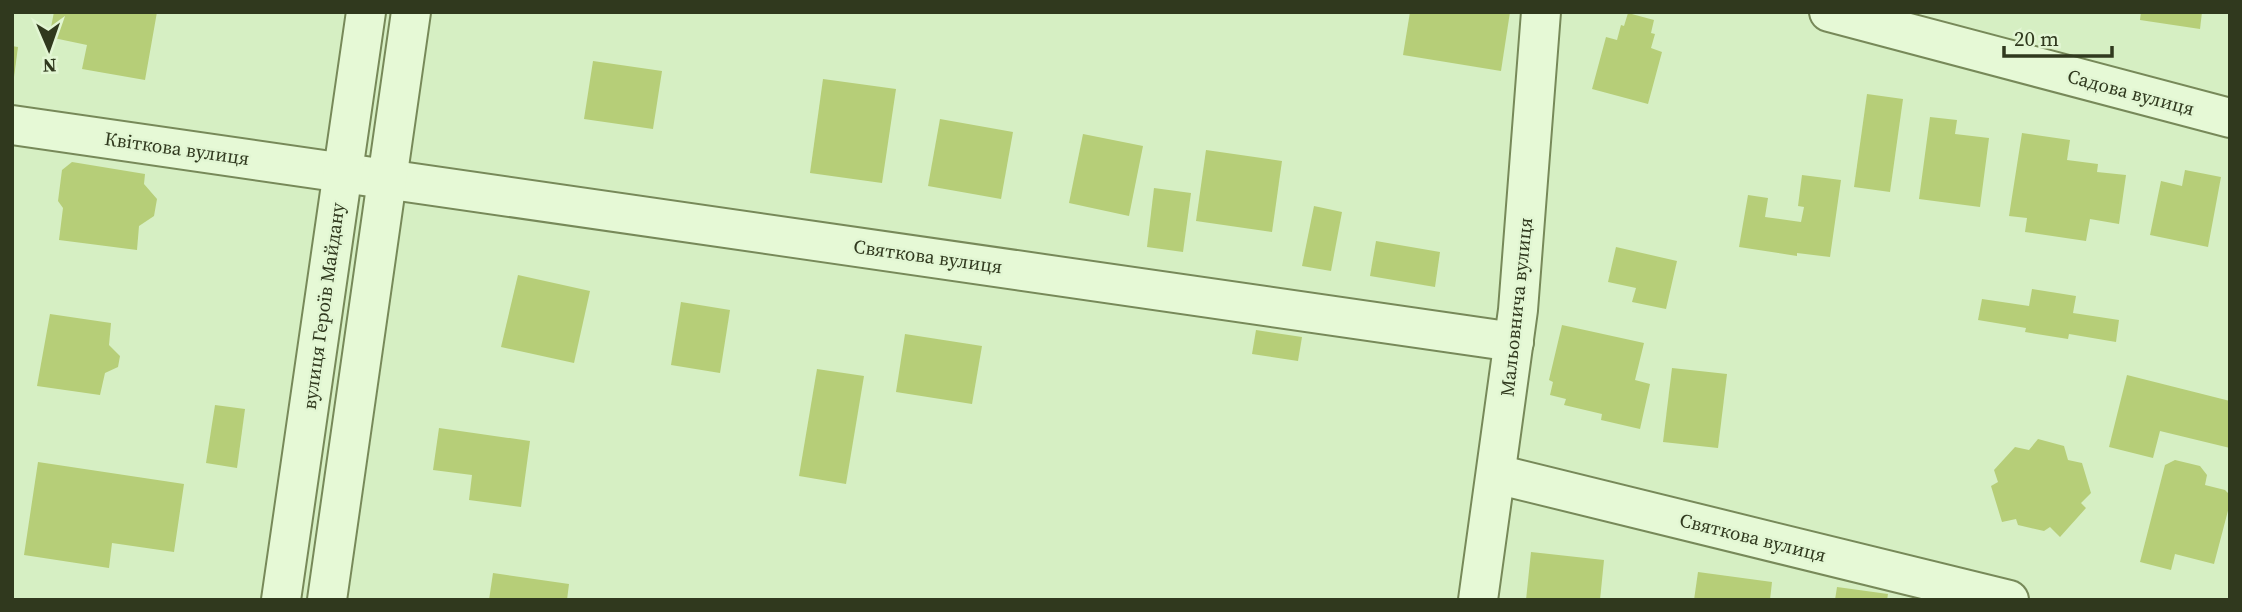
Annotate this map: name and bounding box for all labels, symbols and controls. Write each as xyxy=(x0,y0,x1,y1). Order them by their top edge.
north arrow xyxy=(14,14,84,84)
scale bar xyxy=(2004,14,2112,58)
text: 20 m xyxy=(2014,24,2059,53)
text: N xyxy=(42,53,57,79)
street label: Садова вулиця xyxy=(2065,63,2197,121)
street label: Квіткова вулиця xyxy=(103,125,251,171)
street label: вулиця Героїв Майдану xyxy=(296,201,350,411)
street label: Мальовнича вулиця xyxy=(1494,216,1538,398)
street label: Святкова вулиця xyxy=(852,233,1004,279)
street label: Святкова вулиця xyxy=(1677,506,1829,568)

